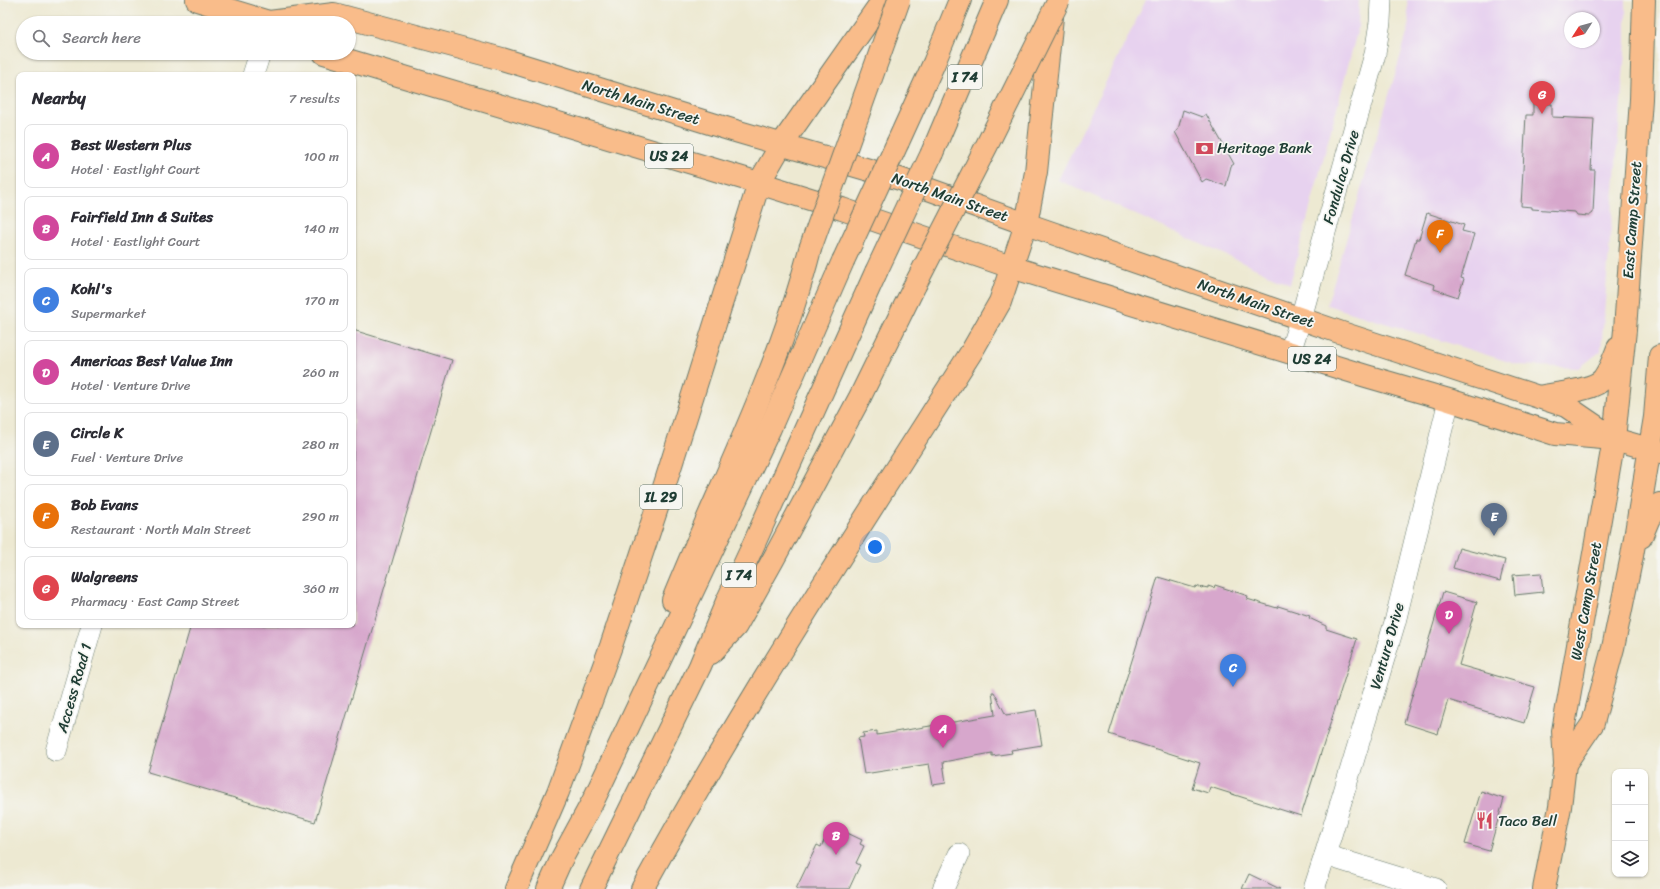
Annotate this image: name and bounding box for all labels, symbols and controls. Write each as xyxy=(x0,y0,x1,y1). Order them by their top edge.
north arrow xyxy=(1564,12,1600,48)
search box xyxy=(16,16,356,60)
text: Search here xyxy=(62,25,141,51)
icon: search xyxy=(30,27,52,49)
road number: I 74 xyxy=(948,65,982,89)
street label: North Main Street xyxy=(579,72,703,132)
pin: G xyxy=(1529,81,1555,114)
text: Nearby xyxy=(32,83,86,113)
text: 7 results xyxy=(289,87,340,110)
street label: Fondulac Drive xyxy=(1315,127,1367,227)
text: Best Western Plus xyxy=(71,132,191,158)
place label: Heritage Bank xyxy=(1217,135,1312,161)
bank icon: Heritage Bank xyxy=(1194,138,1214,158)
road number: US 24 xyxy=(645,144,693,168)
text: A xyxy=(42,145,50,168)
text: 100 m xyxy=(304,145,339,168)
text: Hotel · Eastlight Court xyxy=(71,158,200,181)
street label: East Camp Street xyxy=(1615,160,1649,280)
street label: North Main Street xyxy=(888,165,1012,229)
text: Fairfield Inn & Suites xyxy=(71,204,213,230)
text: B xyxy=(42,217,50,240)
text: 140 m xyxy=(304,217,339,240)
pin: F xyxy=(1427,220,1453,253)
text: Hotel · Eastlight Court xyxy=(71,230,200,253)
street label: North Main Street xyxy=(1194,271,1318,335)
text: Kohl's xyxy=(71,276,112,302)
text: C xyxy=(42,289,50,312)
text: 170 m xyxy=(304,289,339,312)
text: Supermarket xyxy=(71,302,146,325)
road number: US 24 xyxy=(1288,347,1336,371)
text: Americas Best Value Inn xyxy=(71,348,233,374)
text: D xyxy=(42,361,50,384)
text: 260 m xyxy=(303,361,339,384)
text: Hotel · Venture Drive xyxy=(71,374,191,397)
text: Circle K xyxy=(71,420,123,446)
text: E xyxy=(42,433,50,456)
text: 280 m xyxy=(302,433,339,456)
text: Fuel · Venture Drive xyxy=(71,446,183,469)
road number: IL 29 xyxy=(640,485,682,509)
text: Bob Evans xyxy=(71,492,138,518)
pin: E xyxy=(1481,503,1507,536)
text: F xyxy=(42,505,50,528)
text: 290 m xyxy=(302,505,339,528)
text: Restaurant · North Main Street xyxy=(71,518,251,541)
your location xyxy=(865,537,885,557)
street label: West Camp Street xyxy=(1563,539,1609,662)
road number: I 74 xyxy=(722,563,756,587)
text: Walgreens xyxy=(71,564,138,590)
text: G xyxy=(42,577,50,600)
text: 360 m xyxy=(303,577,339,600)
text: Pharmacy · East Camp Street xyxy=(71,590,239,613)
street label: Venture Drive xyxy=(1362,599,1412,693)
pin: D xyxy=(1436,601,1462,634)
street label: Access Road 1 xyxy=(49,640,99,737)
pin: C xyxy=(1220,654,1246,687)
pin: A xyxy=(930,715,956,748)
map controls xyxy=(1612,769,1648,877)
button: + xyxy=(1612,769,1648,805)
button: − xyxy=(1612,805,1648,841)
place label: Taco Bell xyxy=(1498,808,1558,834)
restaurant icon: Taco Bell xyxy=(1475,811,1495,831)
pin: B xyxy=(823,822,849,855)
button: layers xyxy=(1612,841,1648,877)

